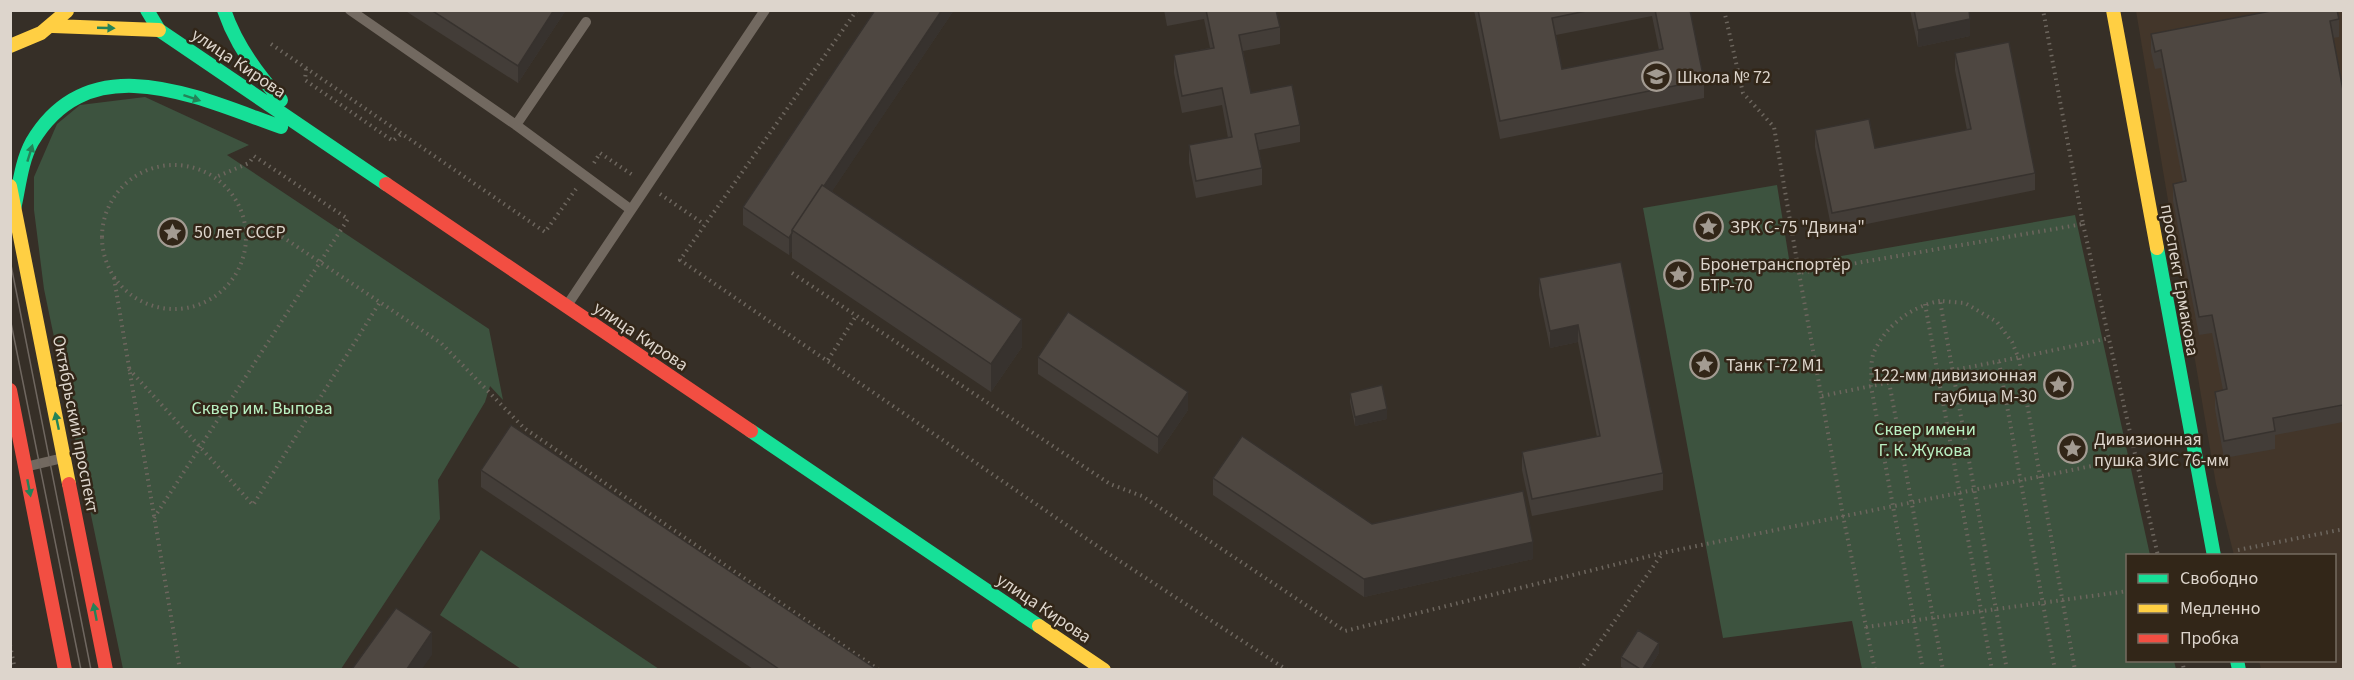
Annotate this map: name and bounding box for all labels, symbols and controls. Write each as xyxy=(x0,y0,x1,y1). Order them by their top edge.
street label: улица Кирова xyxy=(186,22,291,104)
one-way arrow xyxy=(96,24,115,33)
school or university icon: Школа № 72 xyxy=(1640,61,1672,93)
place label: Школа № 72 xyxy=(1677,65,1771,90)
one-way arrow xyxy=(183,93,201,103)
one-way arrow xyxy=(26,144,35,162)
street label: проспект Ермакова xyxy=(2154,202,2205,358)
place icon: ЗРК С-75 "Двина" xyxy=(1693,211,1725,243)
place label: ЗРК С-75 "Двина" xyxy=(1730,215,1865,240)
place icon: 50 лет СССР xyxy=(157,216,189,248)
place label: 50 лет СССР xyxy=(194,220,286,245)
place label: Бронетранспортёр БТР-70 xyxy=(1700,252,1851,298)
place icon: Бронетранспортёр БТР-70 xyxy=(1663,258,1695,290)
street label: улица Кирова xyxy=(588,295,693,377)
street label: Октябрьский проспект xyxy=(46,333,105,515)
place icon: Танк Т-72 М1 xyxy=(1689,349,1721,381)
place label: Танк Т-72 М1 xyxy=(1726,353,1824,378)
place label: 122-мм дивизионная гаубица М-30 xyxy=(1872,363,2037,409)
place icon: 122-мм дивизионная гаубица М-30 xyxy=(2042,369,2074,401)
park label: Сквер им. Выпова xyxy=(191,396,333,421)
one-way arrow xyxy=(52,411,61,430)
park label: Сквер имени Г. К. Жукова xyxy=(1874,417,1976,463)
place label: Дивизионная пушка ЗИС 76-мм xyxy=(2094,427,2229,473)
place icon: Дивизионная пушка ЗИС 76-мм xyxy=(2057,433,2089,465)
one-way arrow xyxy=(25,479,34,498)
legend xyxy=(2126,554,2336,662)
text: Свободно xyxy=(2180,566,2258,591)
street label: улица Кирова xyxy=(991,567,1096,649)
text: Медленно xyxy=(2180,596,2260,621)
one-way arrow xyxy=(90,602,99,621)
text: Пробка xyxy=(2180,626,2239,651)

